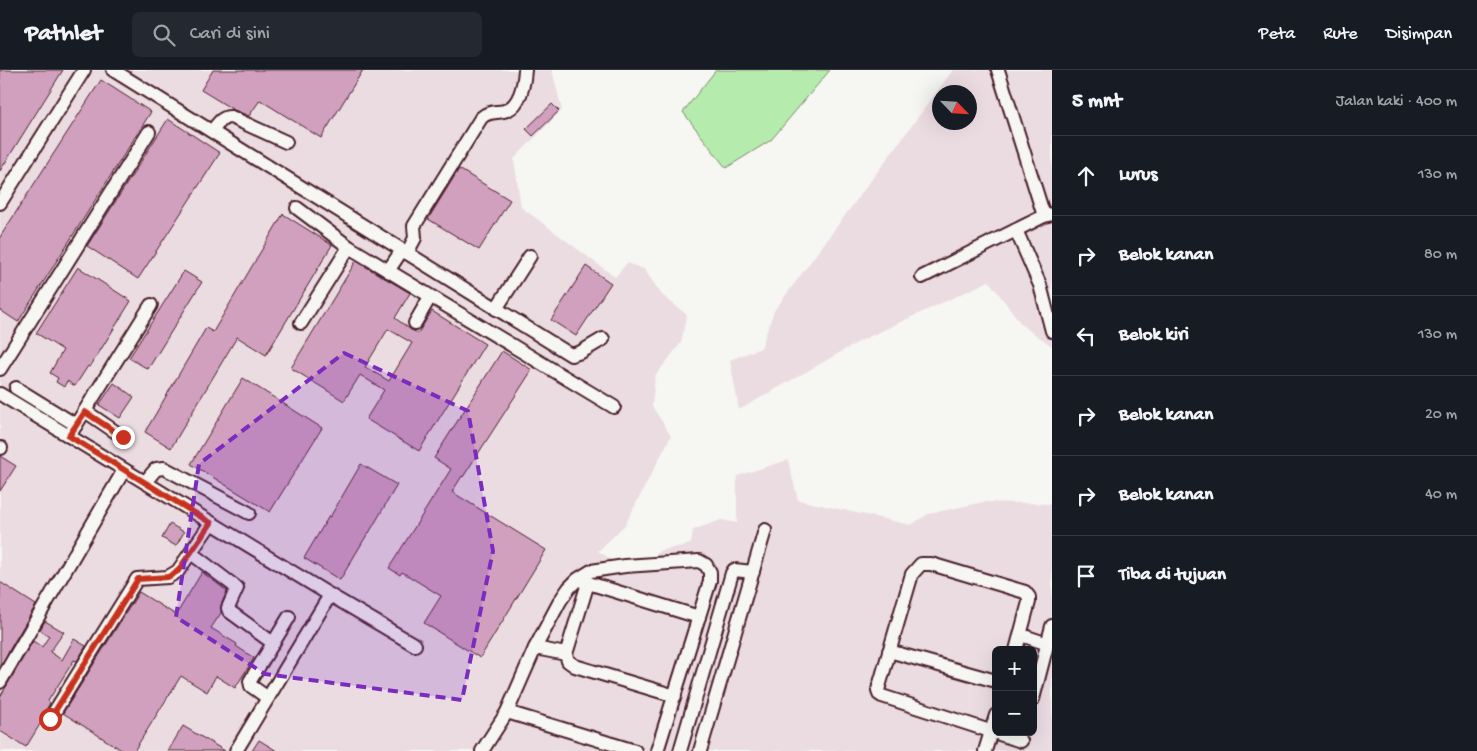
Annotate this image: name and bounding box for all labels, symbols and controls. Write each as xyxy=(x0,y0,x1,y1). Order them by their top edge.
search box xyxy=(132,12,482,57)
text: Pathlet xyxy=(25,20,102,49)
icon: search xyxy=(150,21,178,49)
text: Cari di sini xyxy=(190,23,270,46)
text: Peta xyxy=(1259,24,1295,45)
text: Rute xyxy=(1323,24,1358,45)
text: Disimpan xyxy=(1386,24,1452,45)
north arrow xyxy=(932,85,977,130)
text: 5 mnt xyxy=(1072,90,1121,115)
text: Jalan kaki · 400 m xyxy=(1336,93,1457,112)
icon: ahead xyxy=(1072,162,1100,190)
text: Lurus xyxy=(1119,164,1158,187)
text: 130 m xyxy=(1418,166,1457,185)
icon: right xyxy=(1072,242,1100,270)
text: Belok kanan xyxy=(1119,244,1213,267)
text: 80 m xyxy=(1424,246,1457,265)
icon: left xyxy=(1072,322,1100,350)
text: Belok kiri xyxy=(1119,324,1189,347)
text: 130 m xyxy=(1418,326,1457,345)
icon: right xyxy=(1072,402,1100,430)
text: Belok kanan xyxy=(1119,404,1213,427)
text: 20 m xyxy=(1425,406,1457,425)
route end xyxy=(112,426,135,449)
icon: right xyxy=(1072,482,1100,510)
text: Belok kanan xyxy=(1119,484,1213,507)
text: 40 m xyxy=(1425,486,1457,505)
icon: arrive xyxy=(1072,562,1100,590)
text: Tiba di tujuan xyxy=(1119,564,1226,587)
map controls xyxy=(992,646,1037,736)
button: + xyxy=(992,646,1037,691)
button: − xyxy=(992,691,1037,736)
route start xyxy=(39,708,62,731)

